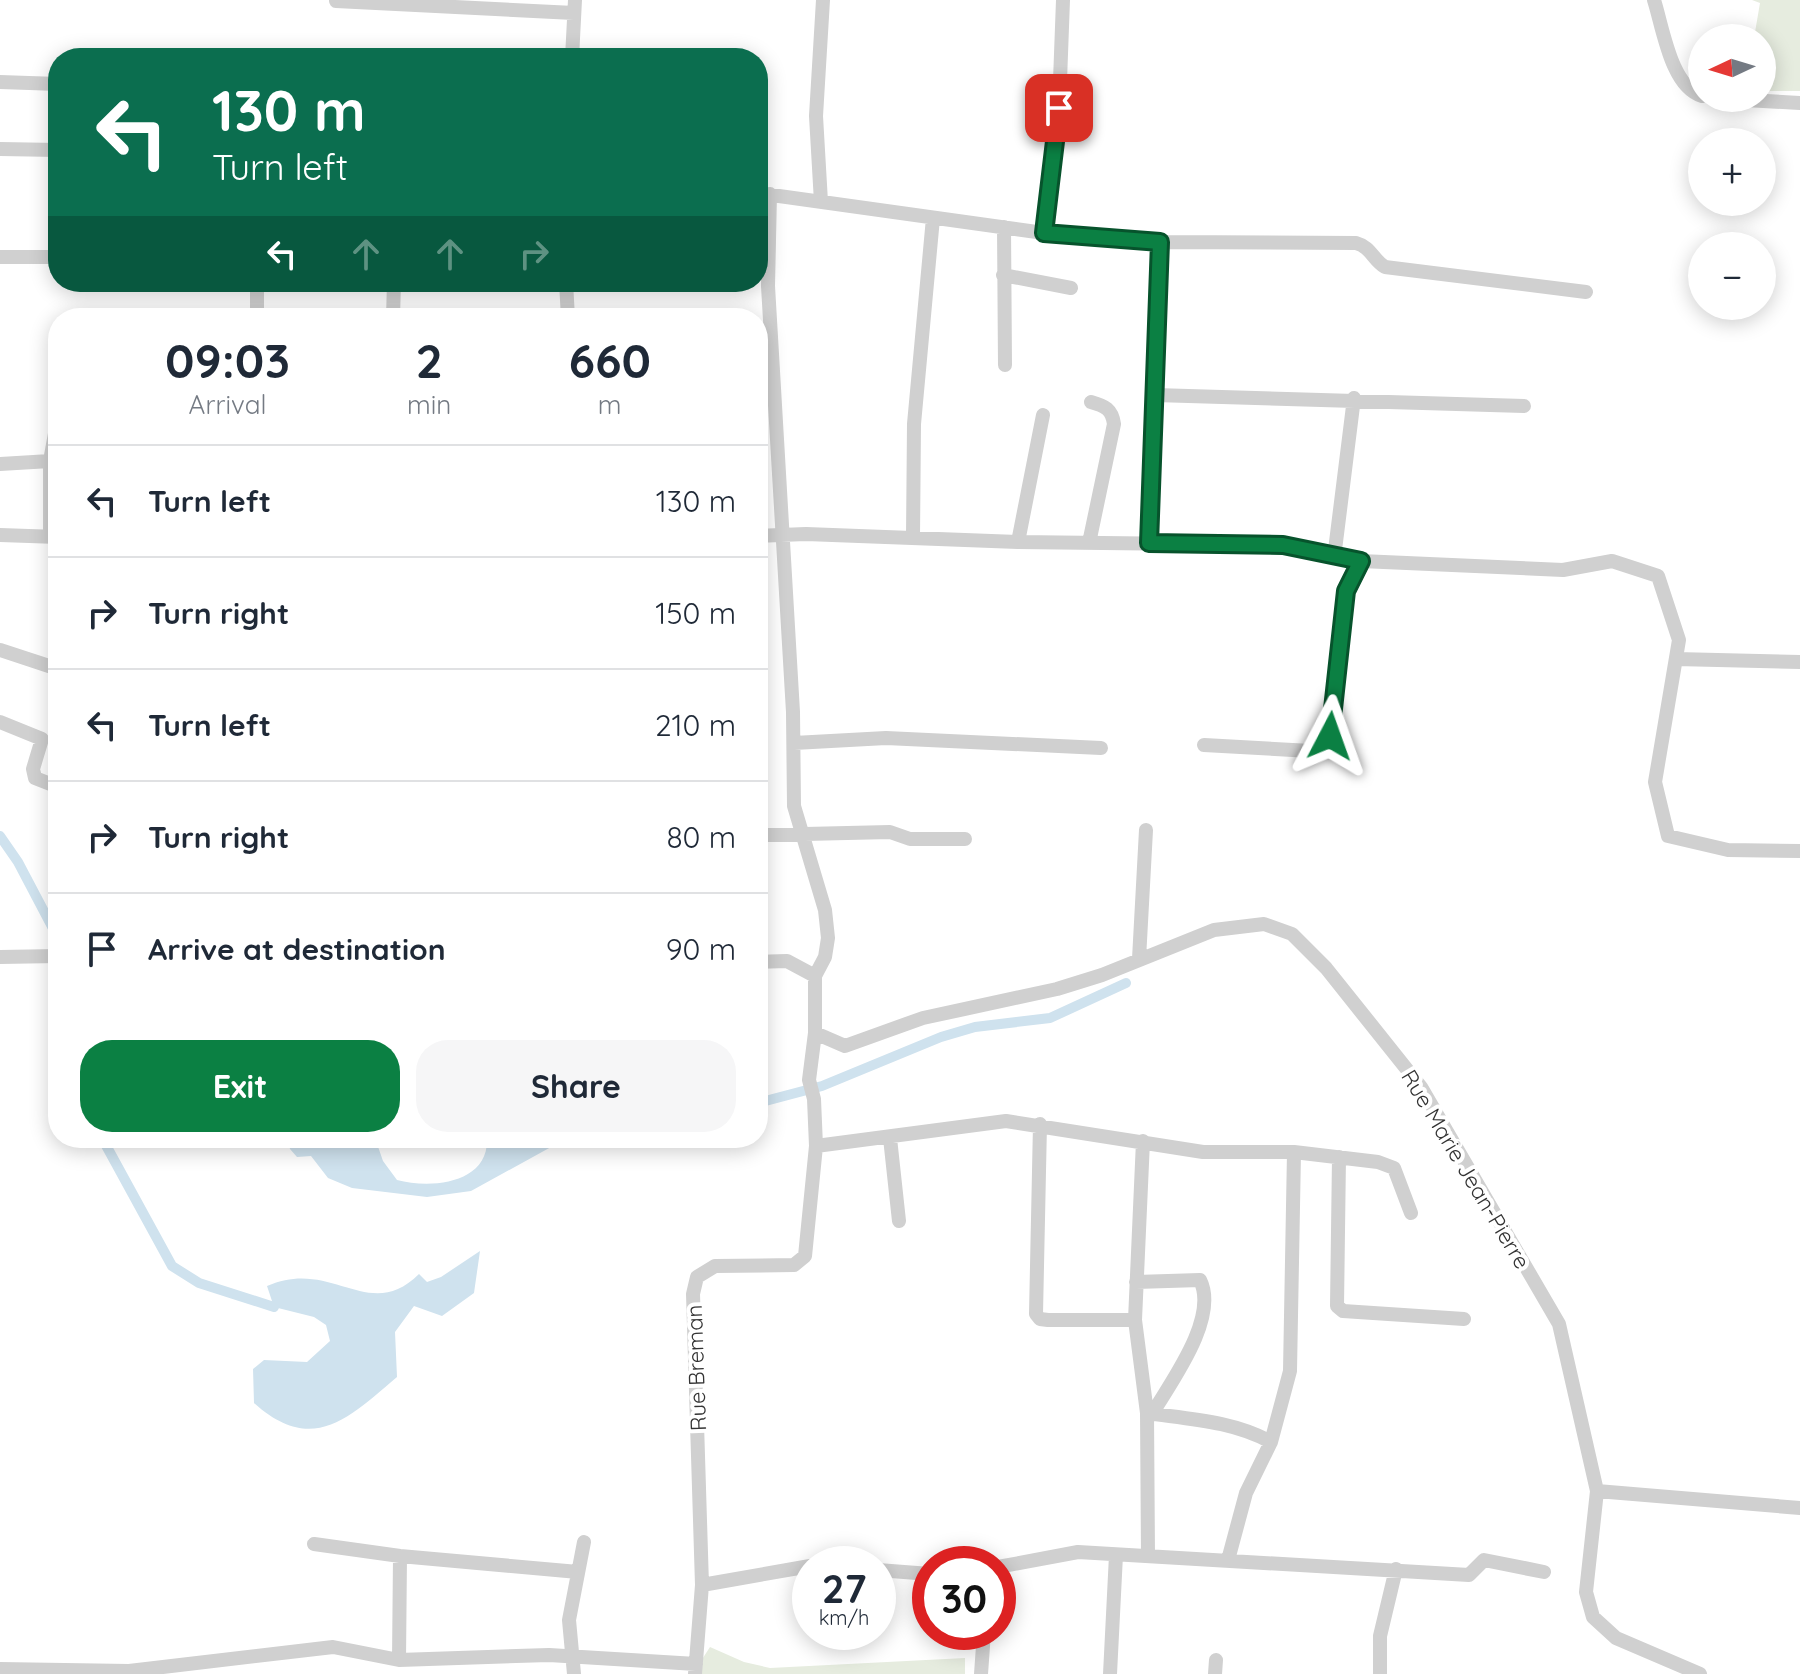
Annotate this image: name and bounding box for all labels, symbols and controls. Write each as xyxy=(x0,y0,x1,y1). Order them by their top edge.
north arrow xyxy=(1688,24,1776,112)
map controls xyxy=(1688,24,1776,320)
pin xyxy=(1025,74,1093,142)
text: 130 m xyxy=(212,75,366,145)
icon: left xyxy=(80,80,184,184)
icon: arrive xyxy=(1037,86,1081,130)
button: + xyxy=(1688,128,1776,216)
text: Turn left xyxy=(212,144,348,189)
icon: left xyxy=(260,232,304,276)
icon: ahead xyxy=(344,232,388,276)
icon: ahead xyxy=(428,232,472,276)
icon: right xyxy=(512,232,556,276)
button: − xyxy=(1688,232,1776,320)
text: 09:03 xyxy=(165,330,290,390)
text: 2 xyxy=(416,330,443,390)
text: 660 xyxy=(568,330,651,390)
text: Arrival xyxy=(189,388,266,421)
text: min xyxy=(407,388,451,421)
text: m xyxy=(598,388,622,421)
icon: left xyxy=(80,479,124,523)
text: Turn left xyxy=(148,482,271,520)
text: 130 m xyxy=(656,482,736,520)
icon: right xyxy=(80,591,124,635)
text: Turn right xyxy=(148,594,289,632)
text: 150 m xyxy=(655,594,736,632)
position arrow xyxy=(1288,694,1372,778)
icon: left xyxy=(80,703,124,747)
text: Turn left xyxy=(148,706,271,744)
text: 210 m xyxy=(655,706,736,744)
icon: right xyxy=(80,815,124,859)
text: Turn right xyxy=(148,818,289,856)
text: 80 m xyxy=(666,818,736,856)
icon: arrive xyxy=(80,927,124,971)
text: Arrive at destination xyxy=(148,930,446,968)
text: 90 m xyxy=(666,930,736,968)
button: Exit xyxy=(80,1040,400,1132)
button: Share xyxy=(416,1040,736,1132)
street label: Rue Marie Jean-Pierre xyxy=(1395,1064,1537,1274)
street label: Rue Breman xyxy=(680,1304,712,1432)
speed limit sign: 30 xyxy=(912,1546,1016,1650)
text: 27 xyxy=(822,1563,866,1613)
text: km/h xyxy=(819,1605,869,1630)

